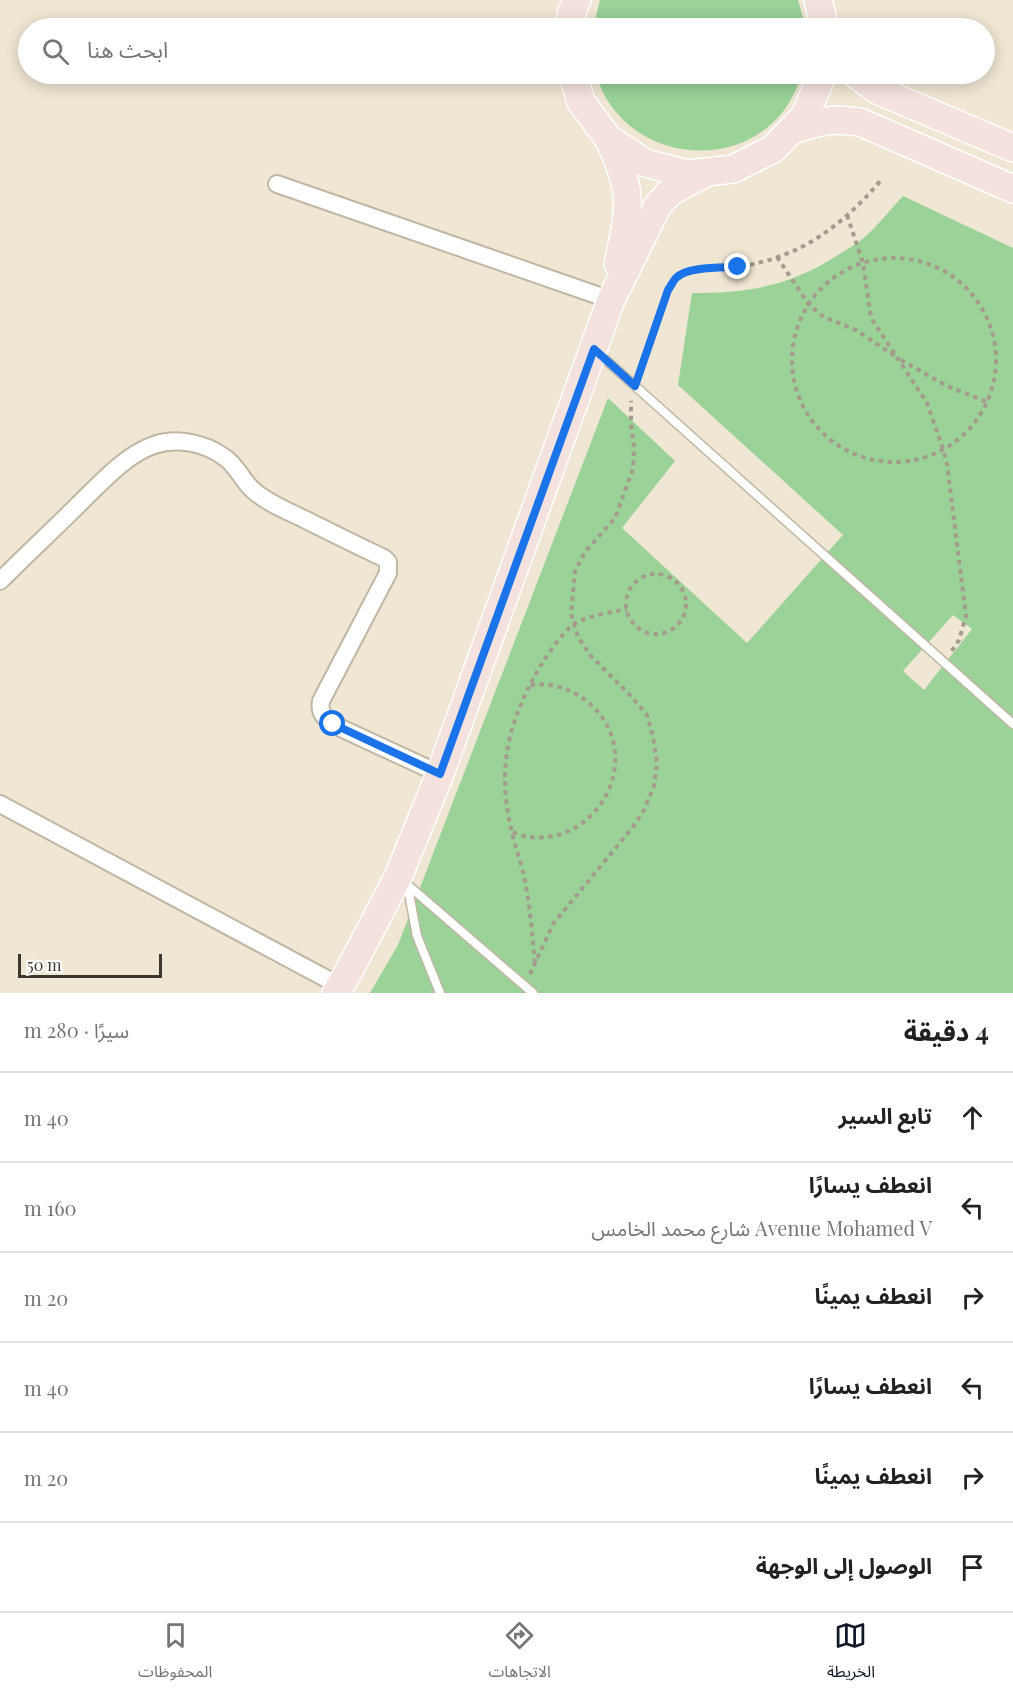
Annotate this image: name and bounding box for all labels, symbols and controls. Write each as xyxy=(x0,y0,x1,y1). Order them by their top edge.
search box xyxy=(18,18,995,84)
text: ابحث هنا xyxy=(87,34,168,64)
icon: search xyxy=(39,35,72,68)
route end xyxy=(724,253,750,279)
route start xyxy=(319,710,345,736)
scale bar xyxy=(18,951,162,978)
text: 50 m xyxy=(27,954,61,975)
text: 4 دقيقة xyxy=(904,1013,989,1048)
text: سيرًا · 280 m xyxy=(24,1016,129,1043)
text: تابع السير xyxy=(839,1100,932,1130)
icon: ahead xyxy=(956,1101,989,1134)
text: 40 m xyxy=(24,1104,69,1131)
text: انعطف يسارًا xyxy=(809,1169,932,1199)
icon: left xyxy=(956,1191,989,1224)
text: 160 m xyxy=(24,1194,77,1221)
text: Avenue Mohamed V شارع محمد الخامس xyxy=(591,1214,932,1241)
text: انعطف يمينًا xyxy=(814,1280,932,1310)
icon: right xyxy=(956,1281,989,1314)
text: 20 m xyxy=(24,1284,68,1311)
text: انعطف يسارًا xyxy=(809,1370,932,1400)
icon: left xyxy=(956,1371,989,1404)
text: 40 m xyxy=(24,1374,69,1401)
text: انعطف يمينًا xyxy=(814,1460,932,1490)
icon: right xyxy=(956,1461,989,1494)
text: 20 m xyxy=(24,1464,68,1491)
text: الوصول إلى الوجهة xyxy=(756,1550,932,1580)
icon: arrive xyxy=(956,1551,989,1584)
tab: المحفوظات xyxy=(138,1619,212,1689)
tab: الاتجاهات xyxy=(488,1619,551,1689)
tab: الخريطة xyxy=(827,1619,875,1689)

